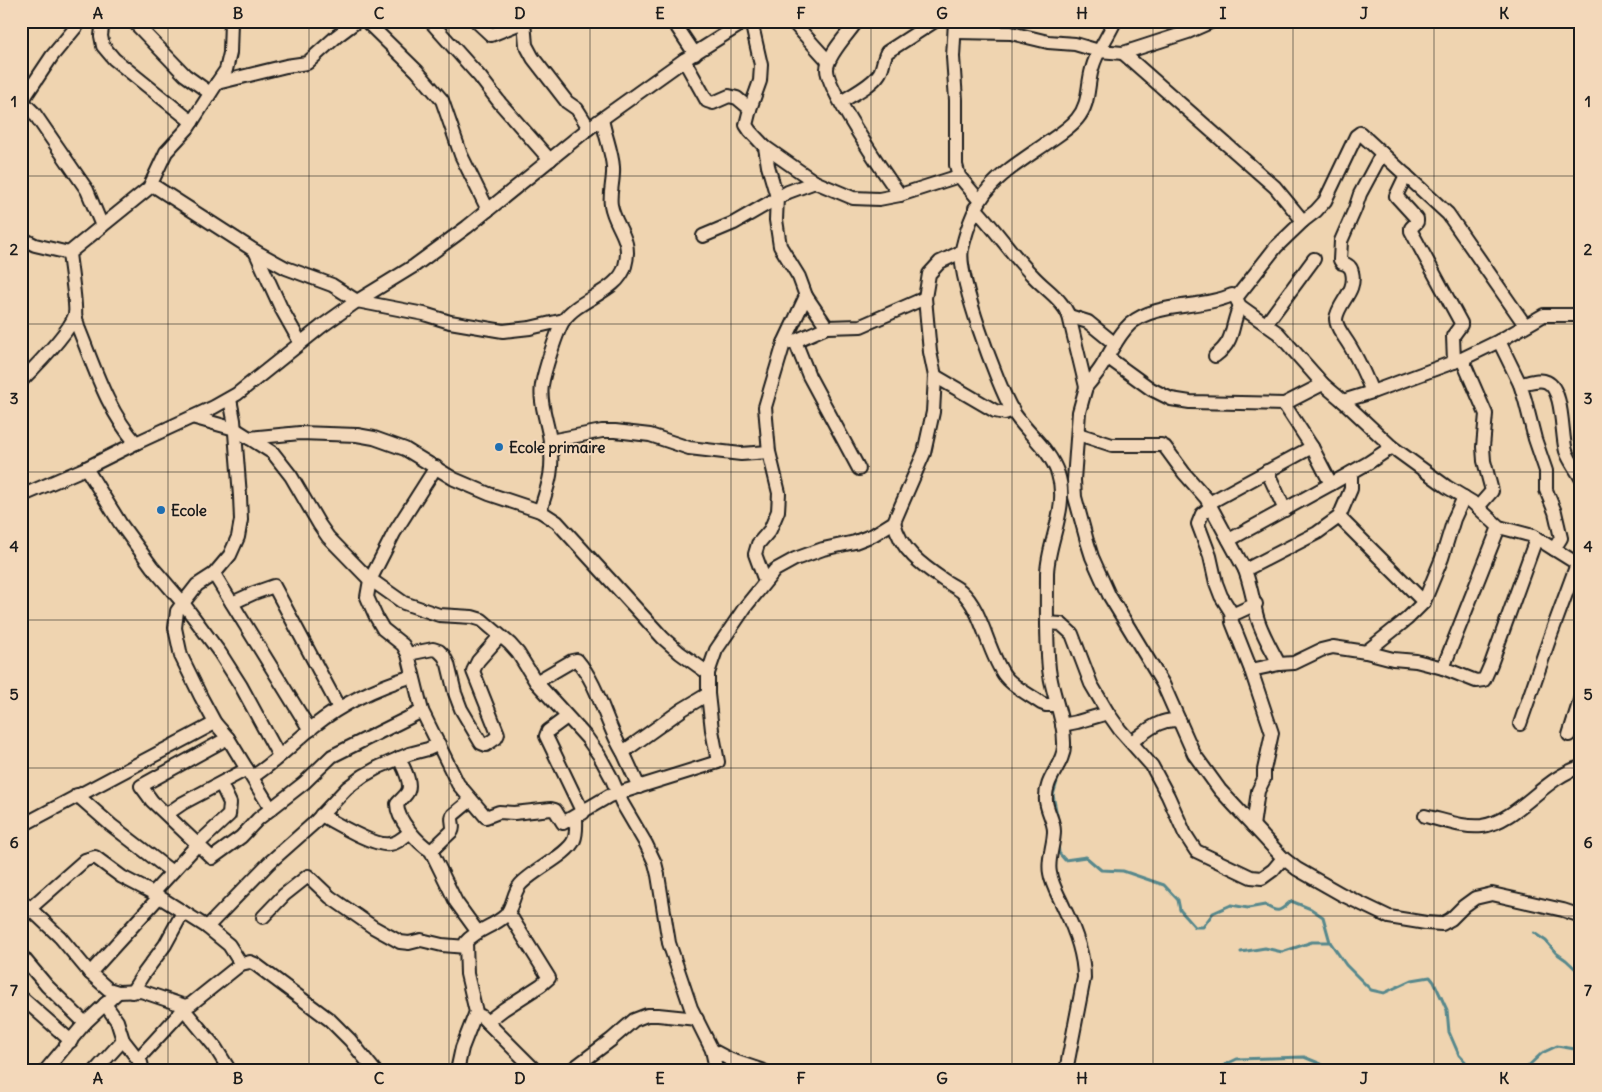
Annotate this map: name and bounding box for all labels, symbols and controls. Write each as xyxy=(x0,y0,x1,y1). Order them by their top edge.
text: A xyxy=(93,3,103,23)
text: B xyxy=(233,3,244,23)
text: C xyxy=(374,3,385,23)
text: D xyxy=(514,3,526,23)
text: E xyxy=(655,3,665,23)
text: F xyxy=(796,3,806,23)
text: G xyxy=(936,3,948,23)
text: H xyxy=(1076,3,1088,23)
text: I xyxy=(1220,3,1227,23)
text: J xyxy=(1360,3,1369,23)
text: K xyxy=(1499,3,1509,23)
text: 1 xyxy=(11,91,17,111)
text: 1 xyxy=(1585,91,1591,111)
text: 2 xyxy=(10,239,19,259)
text: 2 xyxy=(1584,239,1593,259)
text: 3 xyxy=(9,388,19,408)
text: 3 xyxy=(1583,388,1593,408)
place label: Ecole primaire xyxy=(509,438,605,458)
marker: Ecole primaire xyxy=(493,441,505,453)
place label: Ecole xyxy=(171,501,207,520)
marker: Ecole xyxy=(155,504,167,516)
text: 4 xyxy=(9,536,19,556)
text: 4 xyxy=(1583,536,1593,556)
text: 5 xyxy=(9,684,19,704)
text: 5 xyxy=(1583,684,1593,704)
text: 6 xyxy=(9,832,19,852)
text: 6 xyxy=(1583,832,1593,852)
text: 7 xyxy=(10,980,18,1000)
text: 7 xyxy=(1584,980,1592,1000)
text: A xyxy=(93,1068,103,1088)
text: B xyxy=(233,1068,244,1088)
text: C xyxy=(374,1068,385,1088)
text: D xyxy=(514,1068,526,1088)
text: E xyxy=(655,1068,665,1088)
text: F xyxy=(796,1068,806,1088)
text: G xyxy=(936,1068,948,1088)
text: H xyxy=(1076,1068,1088,1088)
text: I xyxy=(1220,1068,1227,1088)
text: J xyxy=(1360,1068,1369,1088)
text: K xyxy=(1499,1068,1509,1088)

